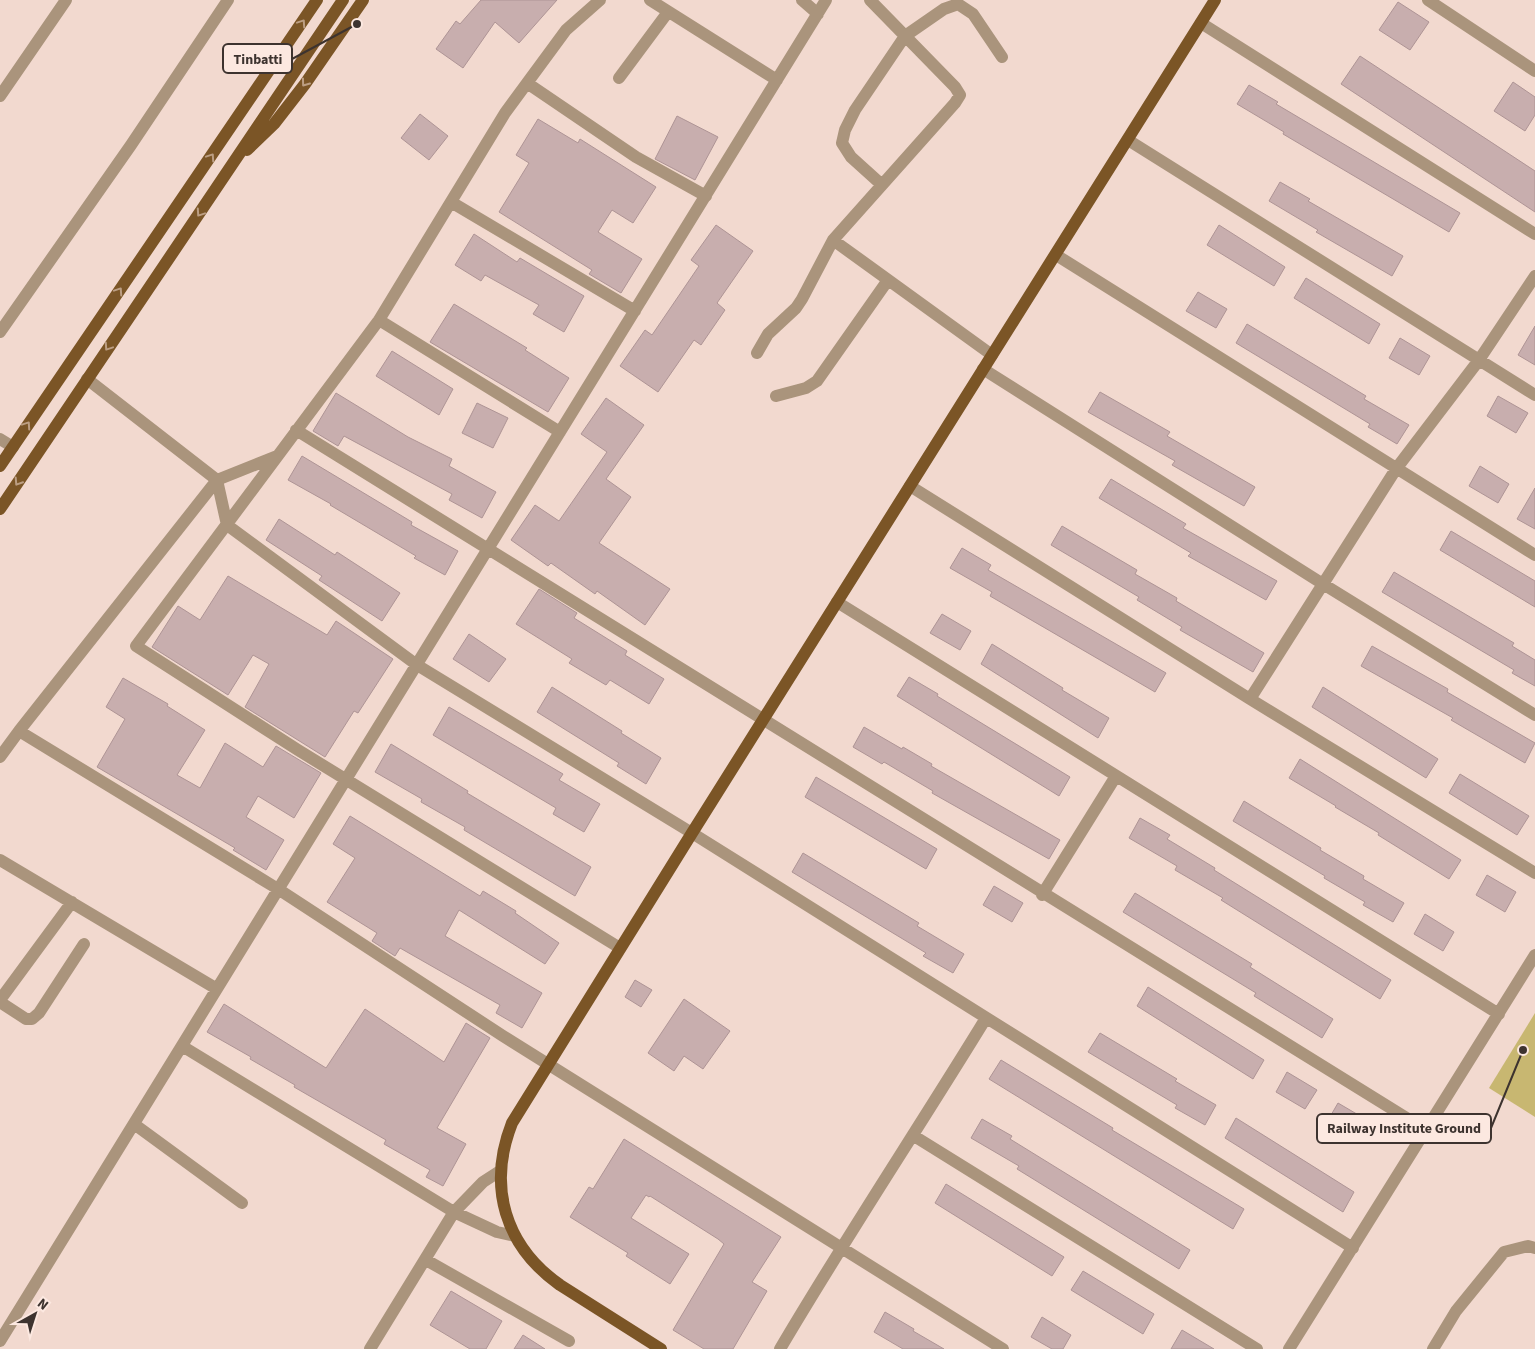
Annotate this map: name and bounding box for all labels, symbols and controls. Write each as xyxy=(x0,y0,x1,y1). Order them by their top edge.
one-way arrow xyxy=(296,19,305,28)
callout: Tinbatti xyxy=(223,44,292,73)
text: Tinbatti xyxy=(234,50,283,70)
one-way arrow xyxy=(302,77,311,87)
one-way arrow xyxy=(205,153,214,163)
one-way arrow xyxy=(197,207,206,217)
one-way arrow xyxy=(113,288,122,297)
one-way arrow xyxy=(105,341,114,351)
one-way arrow xyxy=(21,422,30,431)
one-way arrow xyxy=(14,477,24,486)
callout: Railway Institute Ground xyxy=(1317,1114,1491,1143)
text: Railway Institute Ground xyxy=(1327,1119,1481,1139)
north arrow xyxy=(10,1289,60,1339)
text: N xyxy=(33,1294,52,1315)

